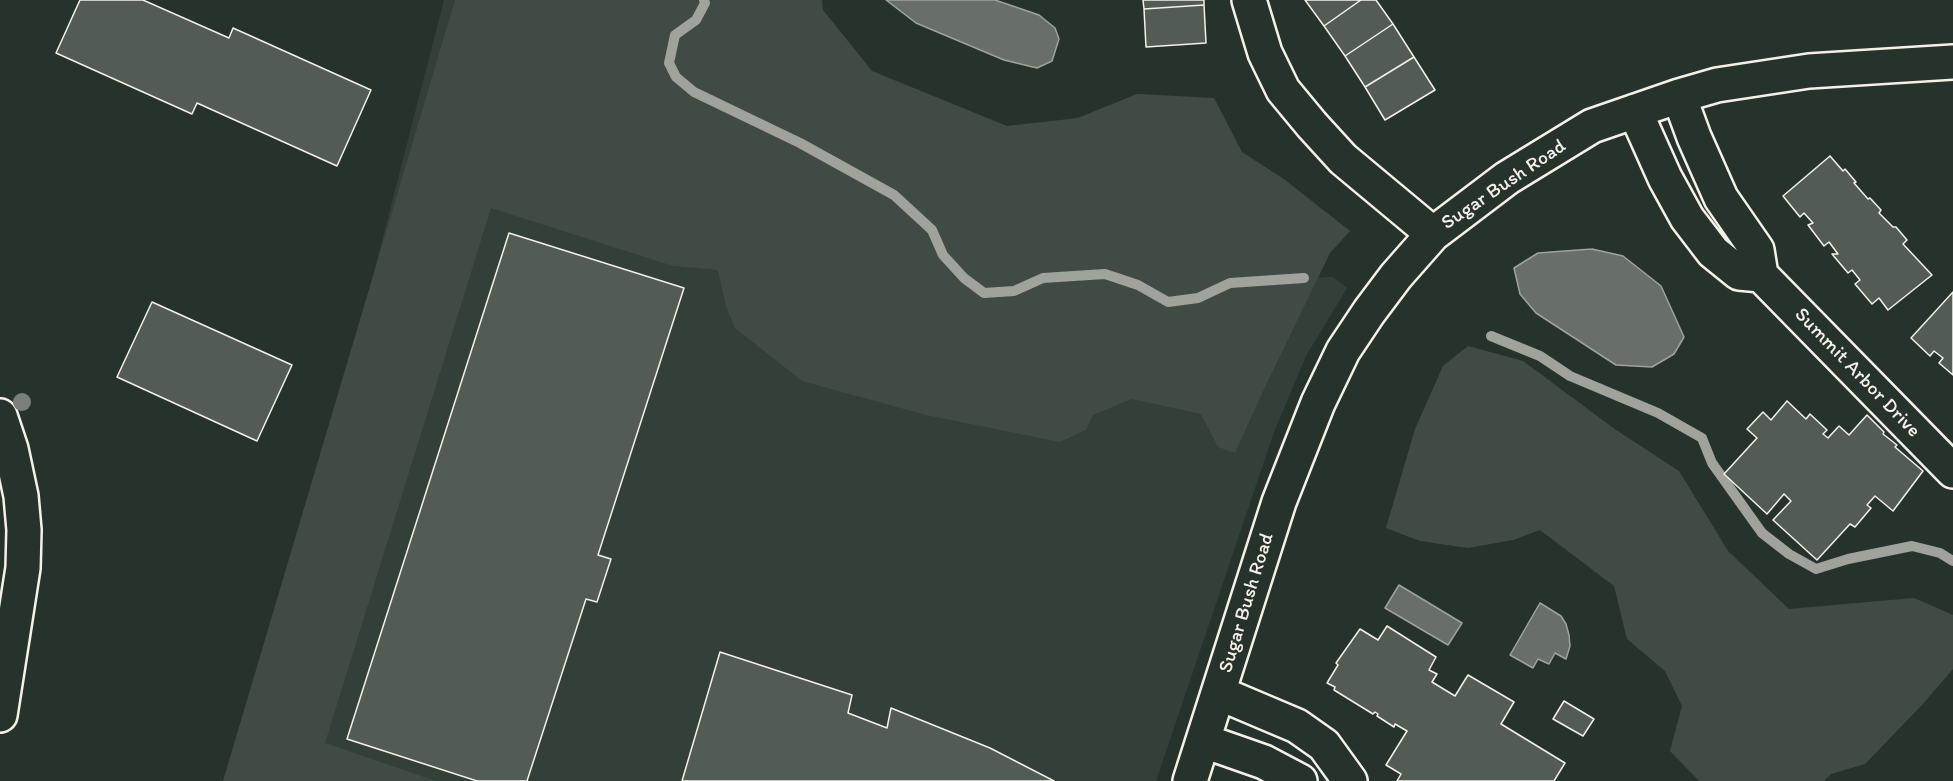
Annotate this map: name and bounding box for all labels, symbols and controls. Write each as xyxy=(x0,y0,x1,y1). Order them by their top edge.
street label: Sugar Bush Road xyxy=(1437,134,1571,236)
street label: Summit Arbor Drive xyxy=(1789,303,1925,443)
street label: Sugar Bush Road xyxy=(1214,530,1280,676)

